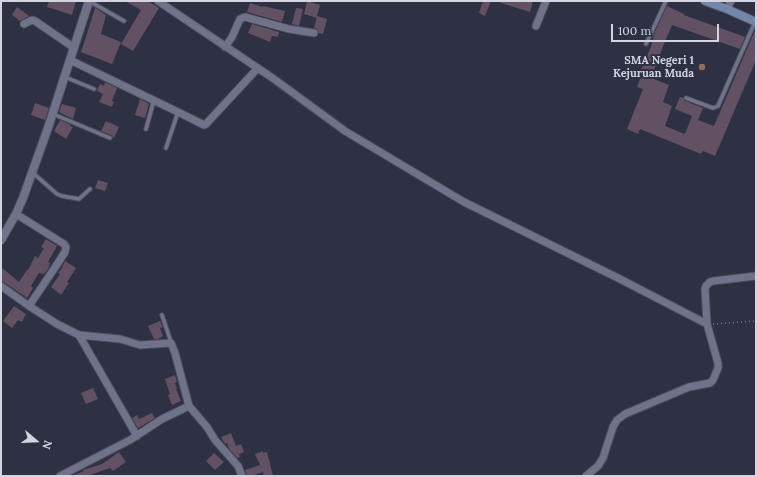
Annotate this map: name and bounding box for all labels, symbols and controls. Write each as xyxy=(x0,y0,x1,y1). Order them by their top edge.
scale bar xyxy=(613,16,721,42)
text: 100 m xyxy=(618,23,651,38)
place label: SMA Negeri 1 Kejuruan Muda xyxy=(613,54,694,80)
marker: SMA Negeri 1 Kejuruan Muda xyxy=(697,62,707,72)
north arrow xyxy=(16,421,56,461)
text: N xyxy=(39,439,55,451)

